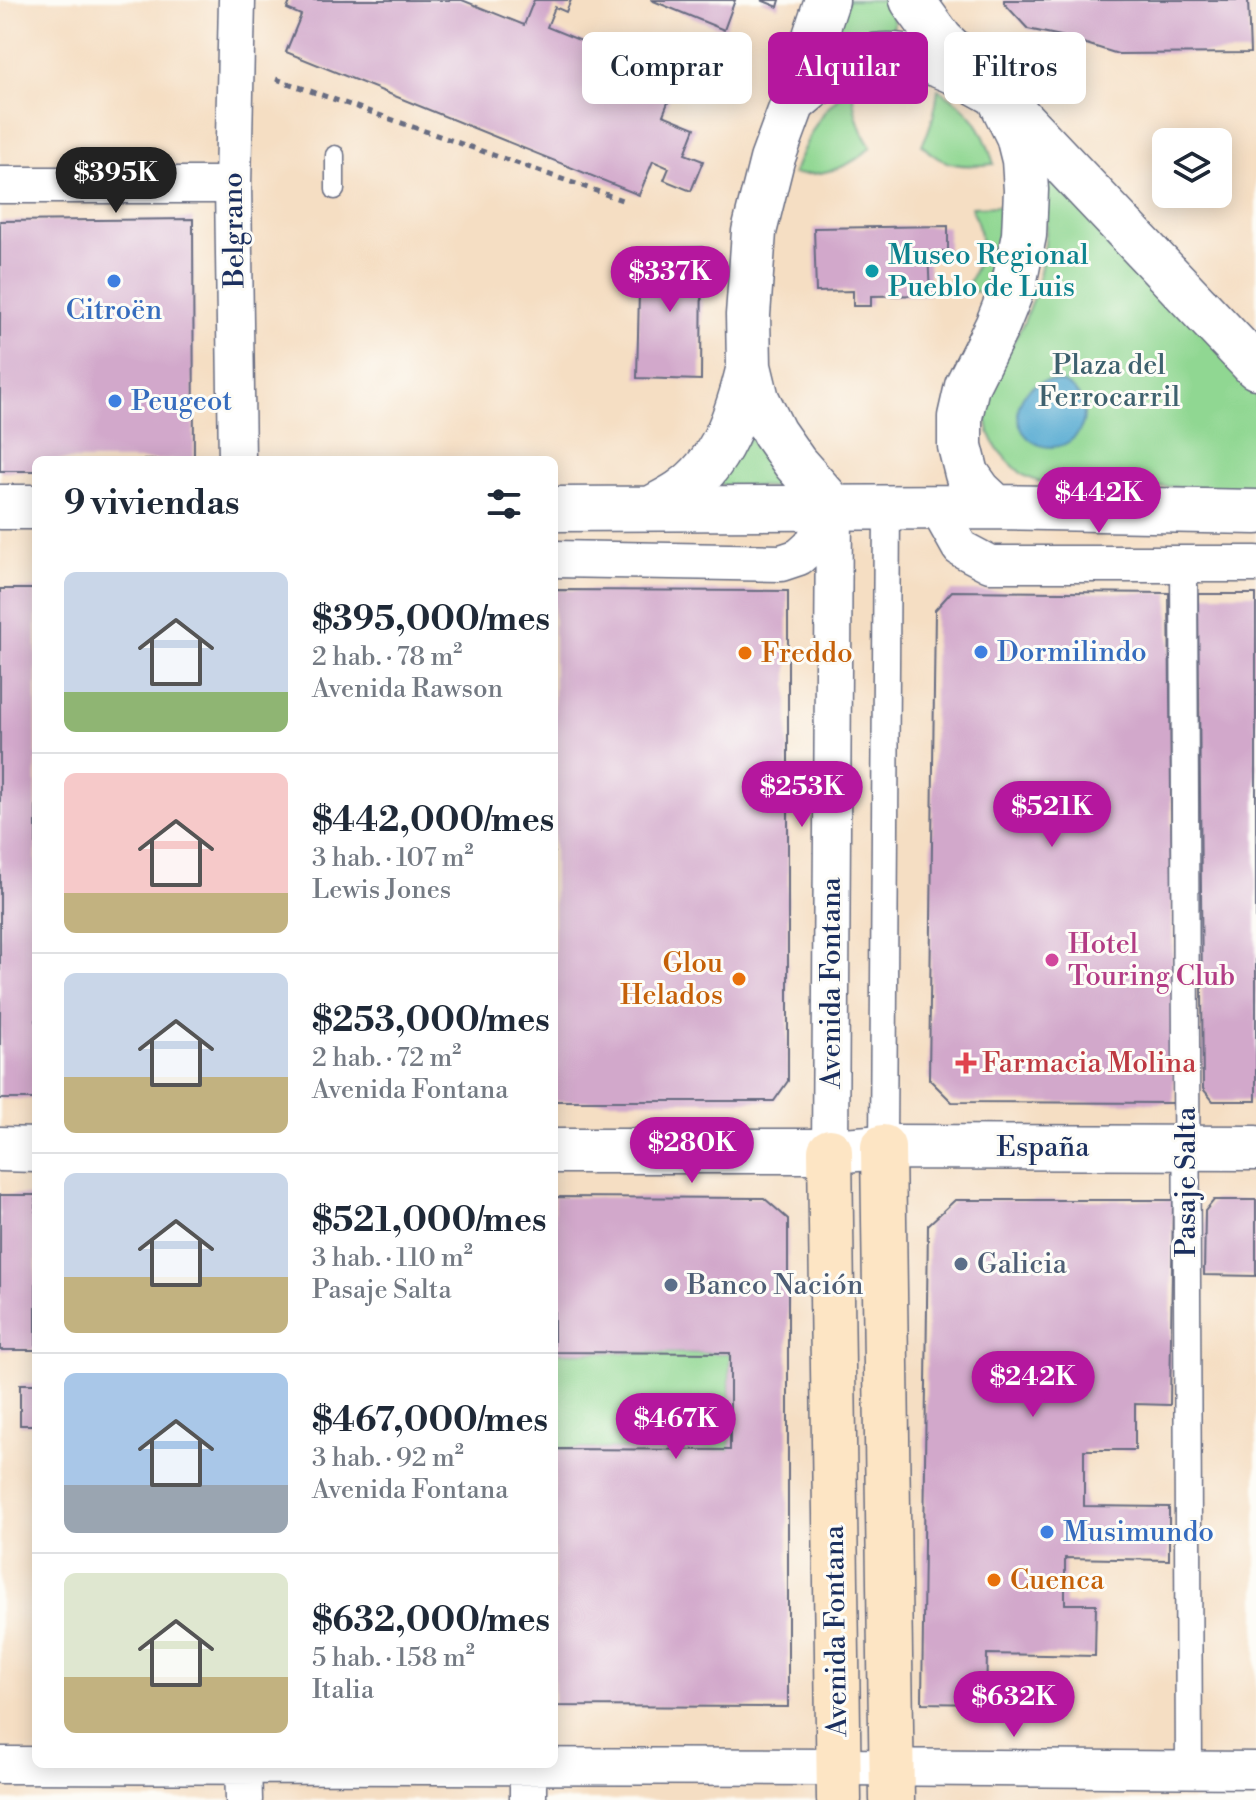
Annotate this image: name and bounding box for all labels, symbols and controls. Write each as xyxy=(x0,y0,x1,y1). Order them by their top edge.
chip: Comprar xyxy=(582,32,752,104)
chip: Alquilar xyxy=(768,32,928,104)
chip: Filtros xyxy=(944,32,1086,104)
map controls xyxy=(1152,128,1232,208)
button: layers xyxy=(1152,128,1232,208)
pin: $395K xyxy=(60,147,172,215)
text: $395K xyxy=(74,157,158,189)
street label: Belgrano xyxy=(215,172,253,289)
place label: Museo Regional Pueblo de Luis xyxy=(888,238,1089,305)
pin: $337K xyxy=(614,246,726,314)
text: $337K xyxy=(629,256,711,288)
marker: Museo Regional Pueblo de Luis xyxy=(863,262,881,280)
marker: Citroën xyxy=(105,272,123,290)
place label: Citroën xyxy=(66,293,162,328)
park label: Plaza del Ferrocarril xyxy=(1038,348,1180,415)
place label: Peugeot xyxy=(131,384,232,419)
marker: Peugeot xyxy=(106,392,124,410)
pin: $442K xyxy=(1043,467,1155,535)
text: $442K xyxy=(1055,477,1143,509)
icon: filters xyxy=(482,482,526,526)
text: 9 viviendas xyxy=(64,483,240,525)
text: $395,000/mes xyxy=(312,599,550,641)
icon: home xyxy=(128,604,224,700)
place label: Dormilindo xyxy=(997,635,1147,670)
place label: Freddo xyxy=(761,636,853,671)
text: 2 hab. · 78 m² xyxy=(312,641,462,673)
marker: Dormilindo xyxy=(972,643,990,661)
marker: Freddo xyxy=(736,644,754,662)
text: Avenida Rawson xyxy=(312,673,503,705)
pin: $253K xyxy=(746,761,858,829)
text: $253K xyxy=(760,771,844,803)
pin: $521K xyxy=(996,781,1108,849)
text: $521K xyxy=(1011,791,1093,823)
text: $442,000/mes xyxy=(312,800,554,842)
icon: home xyxy=(128,805,224,901)
text: 3 hab. · 107 m² xyxy=(312,842,474,874)
text: Lewis Jones xyxy=(312,874,451,906)
street label: Avenida Fontana xyxy=(814,876,849,1090)
place label: Hotel Touring Club xyxy=(1068,927,1235,994)
place label: Glou Helados xyxy=(620,946,723,1013)
marker: Hotel Touring Club xyxy=(1043,951,1061,969)
marker: Glou Helados xyxy=(730,970,748,988)
text: $253,000/mes xyxy=(312,1000,550,1042)
icon: home xyxy=(128,1005,224,1101)
text: 2 hab. · 72 m² xyxy=(312,1042,461,1074)
place label: Farmacia Molina xyxy=(982,1046,1197,1081)
marker: Farmacia Molina xyxy=(957,1054,975,1072)
text: Avenida Fontana xyxy=(312,1074,508,1106)
street label: Pasaje Salta xyxy=(1169,1106,1204,1257)
pin: $280K xyxy=(636,1117,748,1185)
text: $280K xyxy=(648,1127,736,1159)
street label: España xyxy=(997,1130,1090,1165)
text: $521,000/mes xyxy=(312,1200,547,1242)
icon: home xyxy=(128,1205,224,1301)
text: 3 hab. · 110 m² xyxy=(312,1242,473,1274)
place label: Galicia xyxy=(977,1247,1068,1282)
marker: Galicia xyxy=(952,1255,970,1273)
place label: Banco Nación xyxy=(686,1268,864,1303)
text: Pasaje Salta xyxy=(312,1274,452,1306)
marker: Banco Nación xyxy=(662,1276,680,1294)
pin: $242K xyxy=(977,1351,1089,1419)
text: $242K xyxy=(990,1361,1076,1393)
pin: $467K xyxy=(620,1393,732,1461)
text: $467,000/mes xyxy=(312,1400,548,1442)
text: $467K xyxy=(634,1403,718,1435)
icon: home xyxy=(128,1405,224,1501)
text: 3 hab. · 92 m² xyxy=(312,1442,464,1474)
text: Avenida Fontana xyxy=(312,1474,508,1506)
place label: Musimundo xyxy=(1063,1515,1214,1550)
marker: Musimundo xyxy=(1038,1523,1056,1541)
street label: Avenida Fontana xyxy=(817,1524,855,1738)
place label: Cuenca xyxy=(1010,1563,1105,1598)
marker: Cuenca xyxy=(985,1571,1003,1589)
text: $632,000/mes xyxy=(312,1600,550,1642)
icon: home xyxy=(128,1605,224,1701)
text: 5 hab. · 158 m² xyxy=(312,1642,475,1674)
pin: $632K xyxy=(958,1671,1070,1739)
text: Italia xyxy=(312,1674,374,1706)
text: $632K xyxy=(972,1681,1056,1713)

